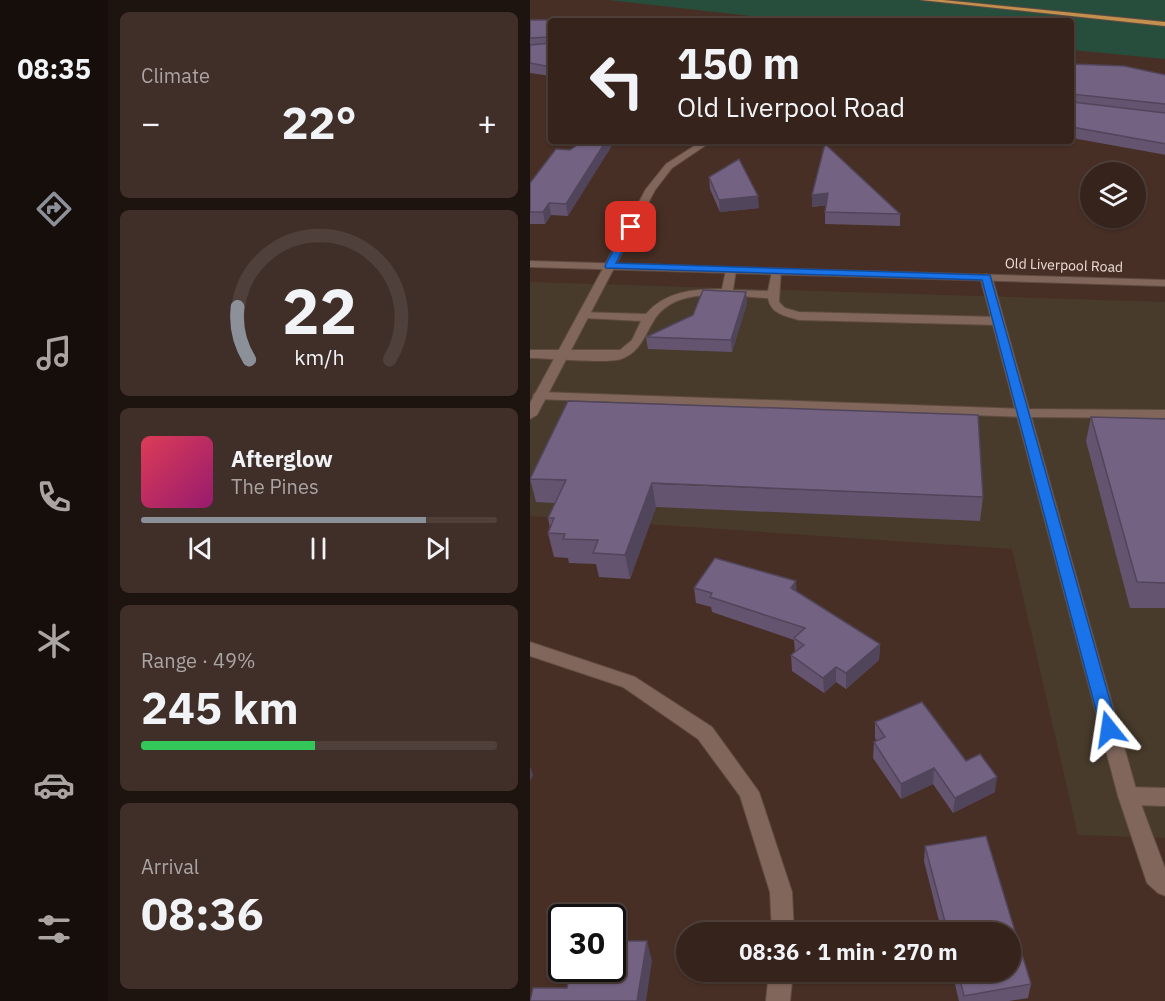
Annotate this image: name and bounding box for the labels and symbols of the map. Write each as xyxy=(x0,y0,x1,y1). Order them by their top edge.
pin xyxy=(605,201,656,252)
street label: Old Liverpool Road xyxy=(1005,254,1123,276)
position arrow xyxy=(1077,697,1141,761)
speed limit sign: 30 xyxy=(548,904,626,982)

